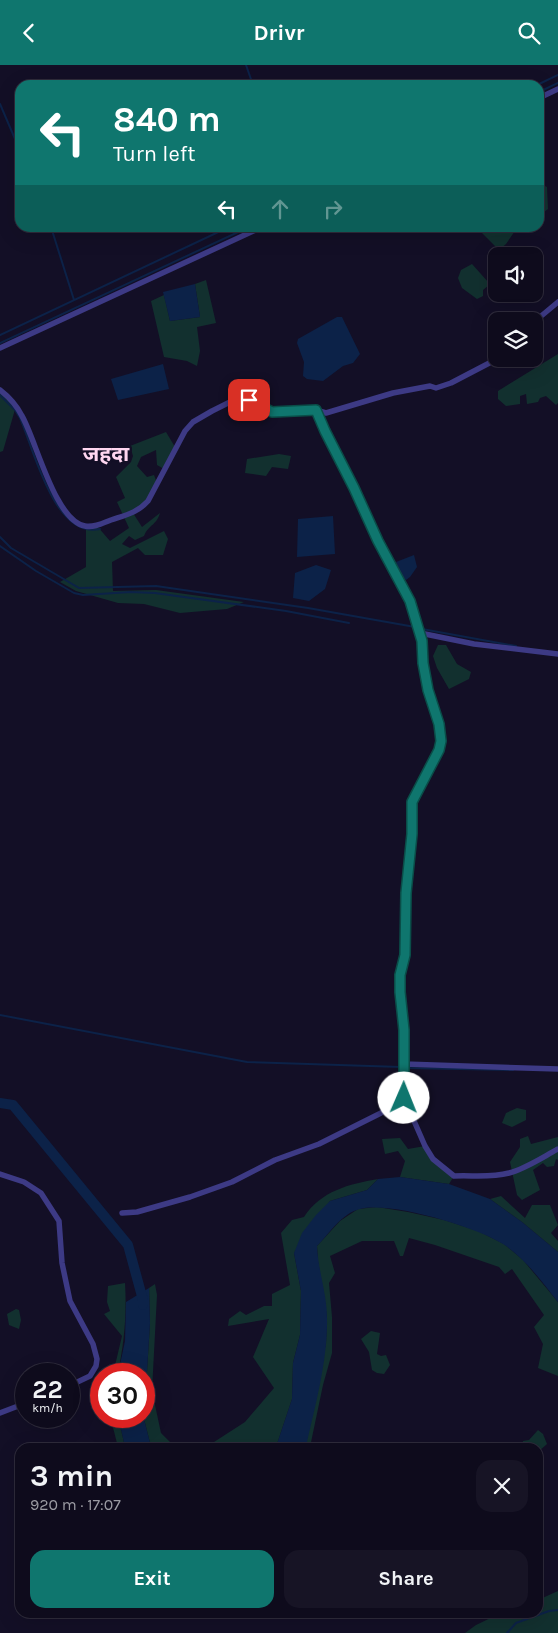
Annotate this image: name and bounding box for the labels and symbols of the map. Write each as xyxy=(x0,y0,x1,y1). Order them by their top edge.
pin xyxy=(228,379,270,421)
district label: जहदा xyxy=(83,442,130,466)
position arrow xyxy=(377,1071,429,1123)
speed limit sign: 30 xyxy=(90,1363,155,1428)

